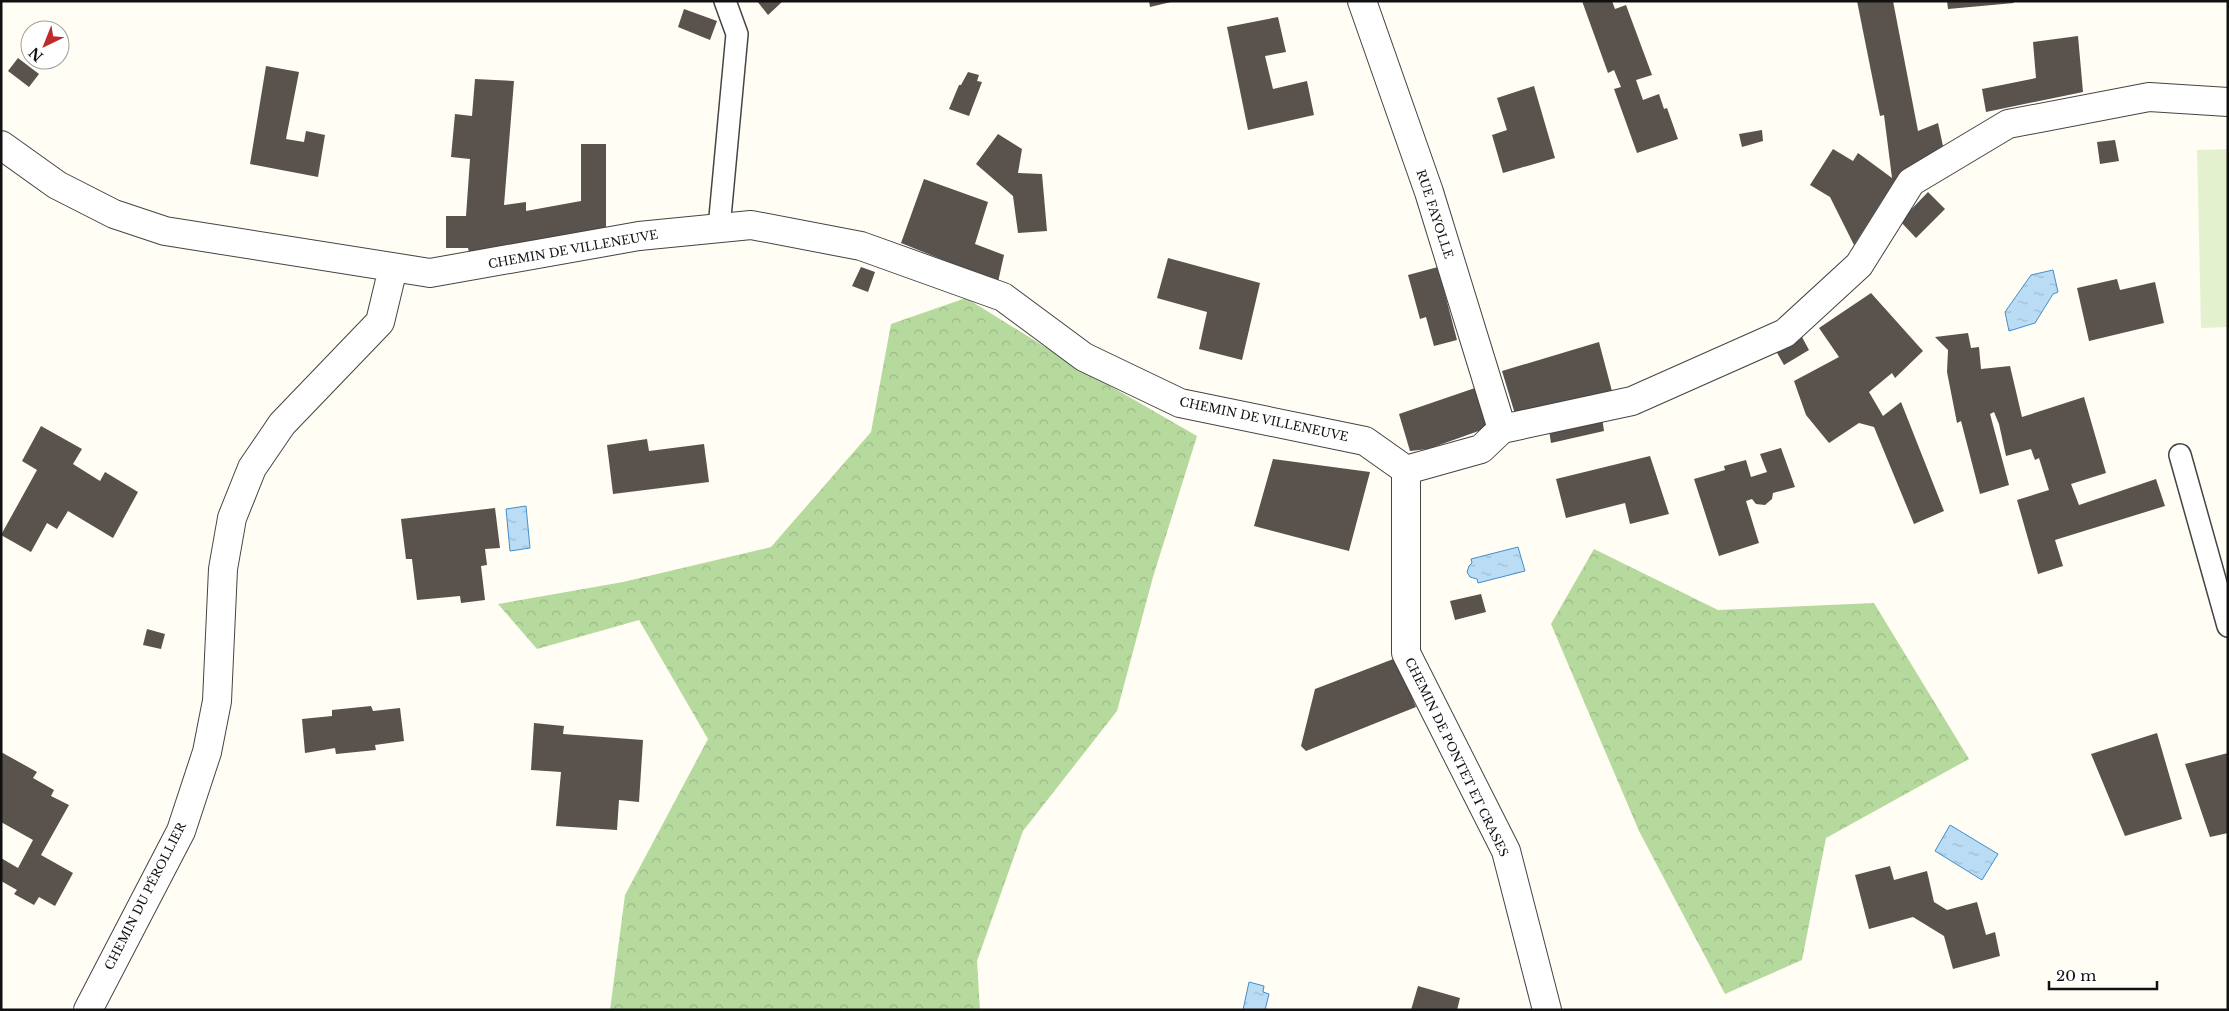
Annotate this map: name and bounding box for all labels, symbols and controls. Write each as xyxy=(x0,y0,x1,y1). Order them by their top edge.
north arrow xyxy=(20,20,70,70)
text: N xyxy=(25,43,47,66)
street label: RUE FAYOLLE xyxy=(1413,167,1457,261)
street label: CHEMIN DE VILLENEUVE xyxy=(487,227,659,271)
street label: CHEMIN DE VILLENEUVE xyxy=(1178,394,1350,444)
street label: CHEMIN DE PONTET ET CRASES xyxy=(1402,655,1512,859)
street label: CHEMIN DU PÉROLLIER xyxy=(100,819,189,972)
scale bar xyxy=(2049,958,2156,990)
text: 20 m xyxy=(2056,966,2096,985)

